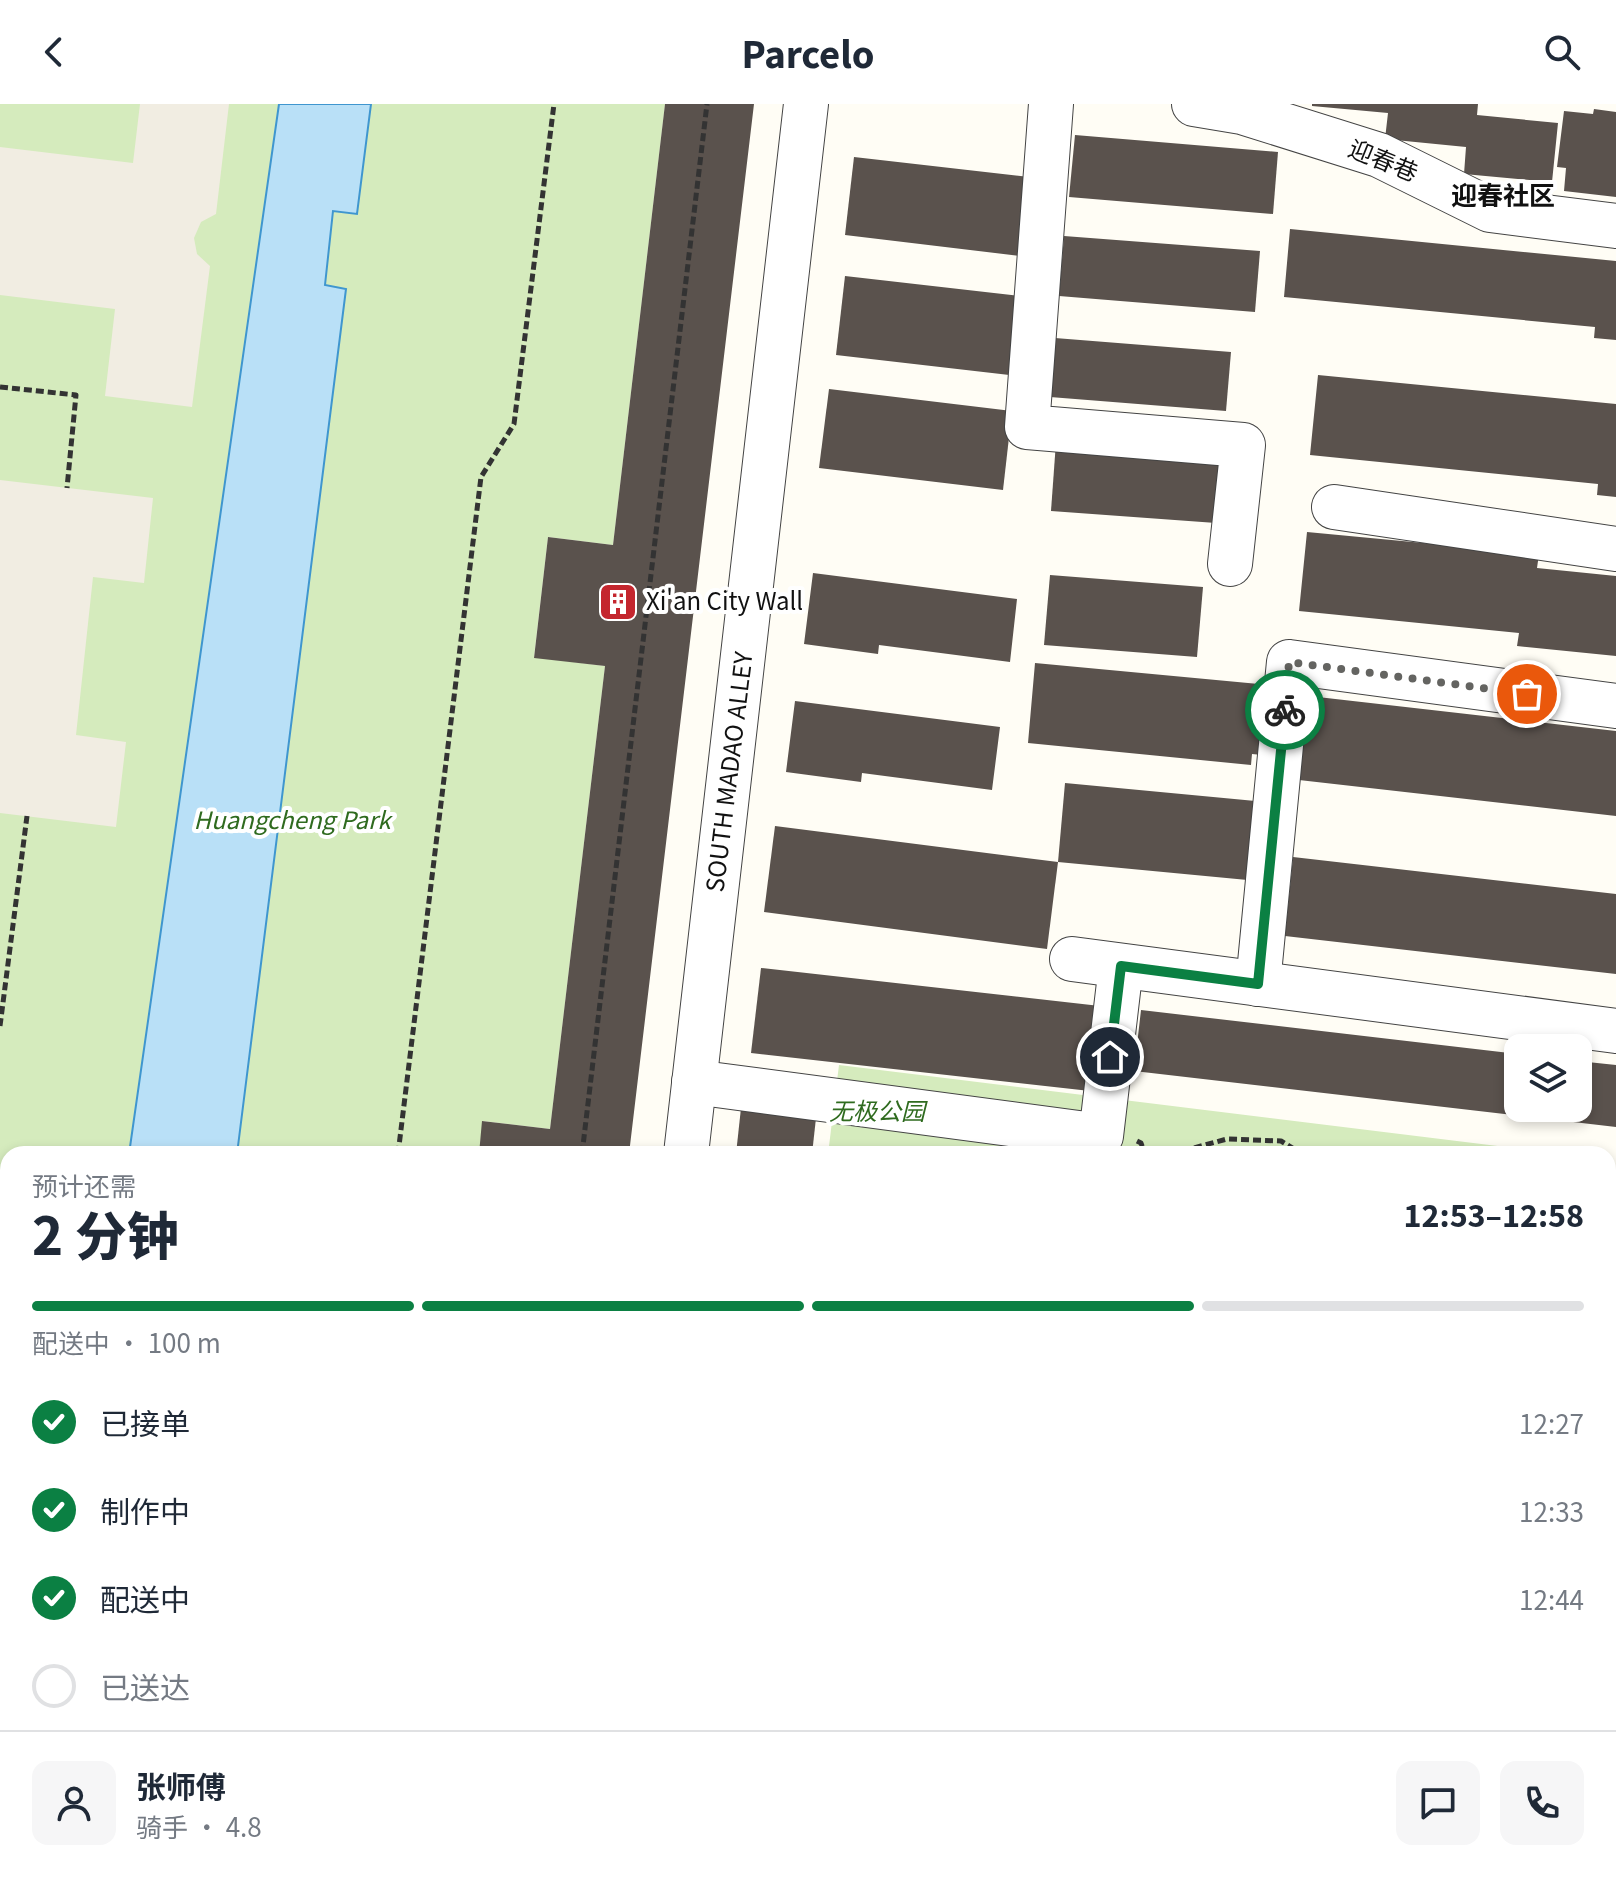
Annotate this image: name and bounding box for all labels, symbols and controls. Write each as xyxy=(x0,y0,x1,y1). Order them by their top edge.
text: Parcelo xyxy=(741,26,875,78)
icon: back xyxy=(32,30,76,74)
icon: search xyxy=(1540,30,1584,74)
street label: 迎春巷 xyxy=(1344,129,1424,188)
district label: 迎春社区 xyxy=(1451,175,1555,212)
building icon: Xi'an City Wall xyxy=(597,581,639,623)
place label: Xi'an City Wall xyxy=(646,582,803,617)
street label: SOUTH MADAO ALLEY xyxy=(695,649,760,894)
pin xyxy=(1493,660,1561,728)
courier xyxy=(1245,670,1325,750)
icon: bag xyxy=(1505,672,1549,716)
icon: bike xyxy=(1263,688,1307,732)
park label: Huangcheng Park xyxy=(194,801,393,836)
pin xyxy=(1076,1023,1144,1091)
map controls xyxy=(1504,1034,1592,1122)
button: layers xyxy=(1504,1034,1592,1122)
icon: home xyxy=(1088,1035,1132,1079)
park label: 无极公园 xyxy=(829,1092,928,1127)
text: 预计还需 xyxy=(32,1166,136,1203)
text: 12:53–12:58 xyxy=(1404,1192,1584,1236)
text: 2 分钟 xyxy=(32,1195,179,1270)
text: 配送中 · 100 m xyxy=(32,1323,221,1360)
icon: check xyxy=(32,1400,76,1444)
text: 已接单 xyxy=(100,1400,190,1444)
text: 12:27 xyxy=(1519,1404,1584,1441)
icon: check xyxy=(32,1488,76,1532)
text: 制作中 xyxy=(100,1488,190,1532)
text: 12:33 xyxy=(1519,1492,1584,1529)
icon: check xyxy=(32,1576,76,1620)
text: 配送中 xyxy=(100,1576,190,1620)
text: 12:44 xyxy=(1519,1580,1584,1617)
text: 已送达 xyxy=(100,1664,190,1708)
button: person xyxy=(32,1761,116,1845)
button: chat xyxy=(1396,1761,1480,1845)
button: phone xyxy=(1500,1761,1584,1845)
text: 张师傅 xyxy=(136,1763,226,1807)
text: 骑手 · 4.8 xyxy=(136,1807,262,1844)

